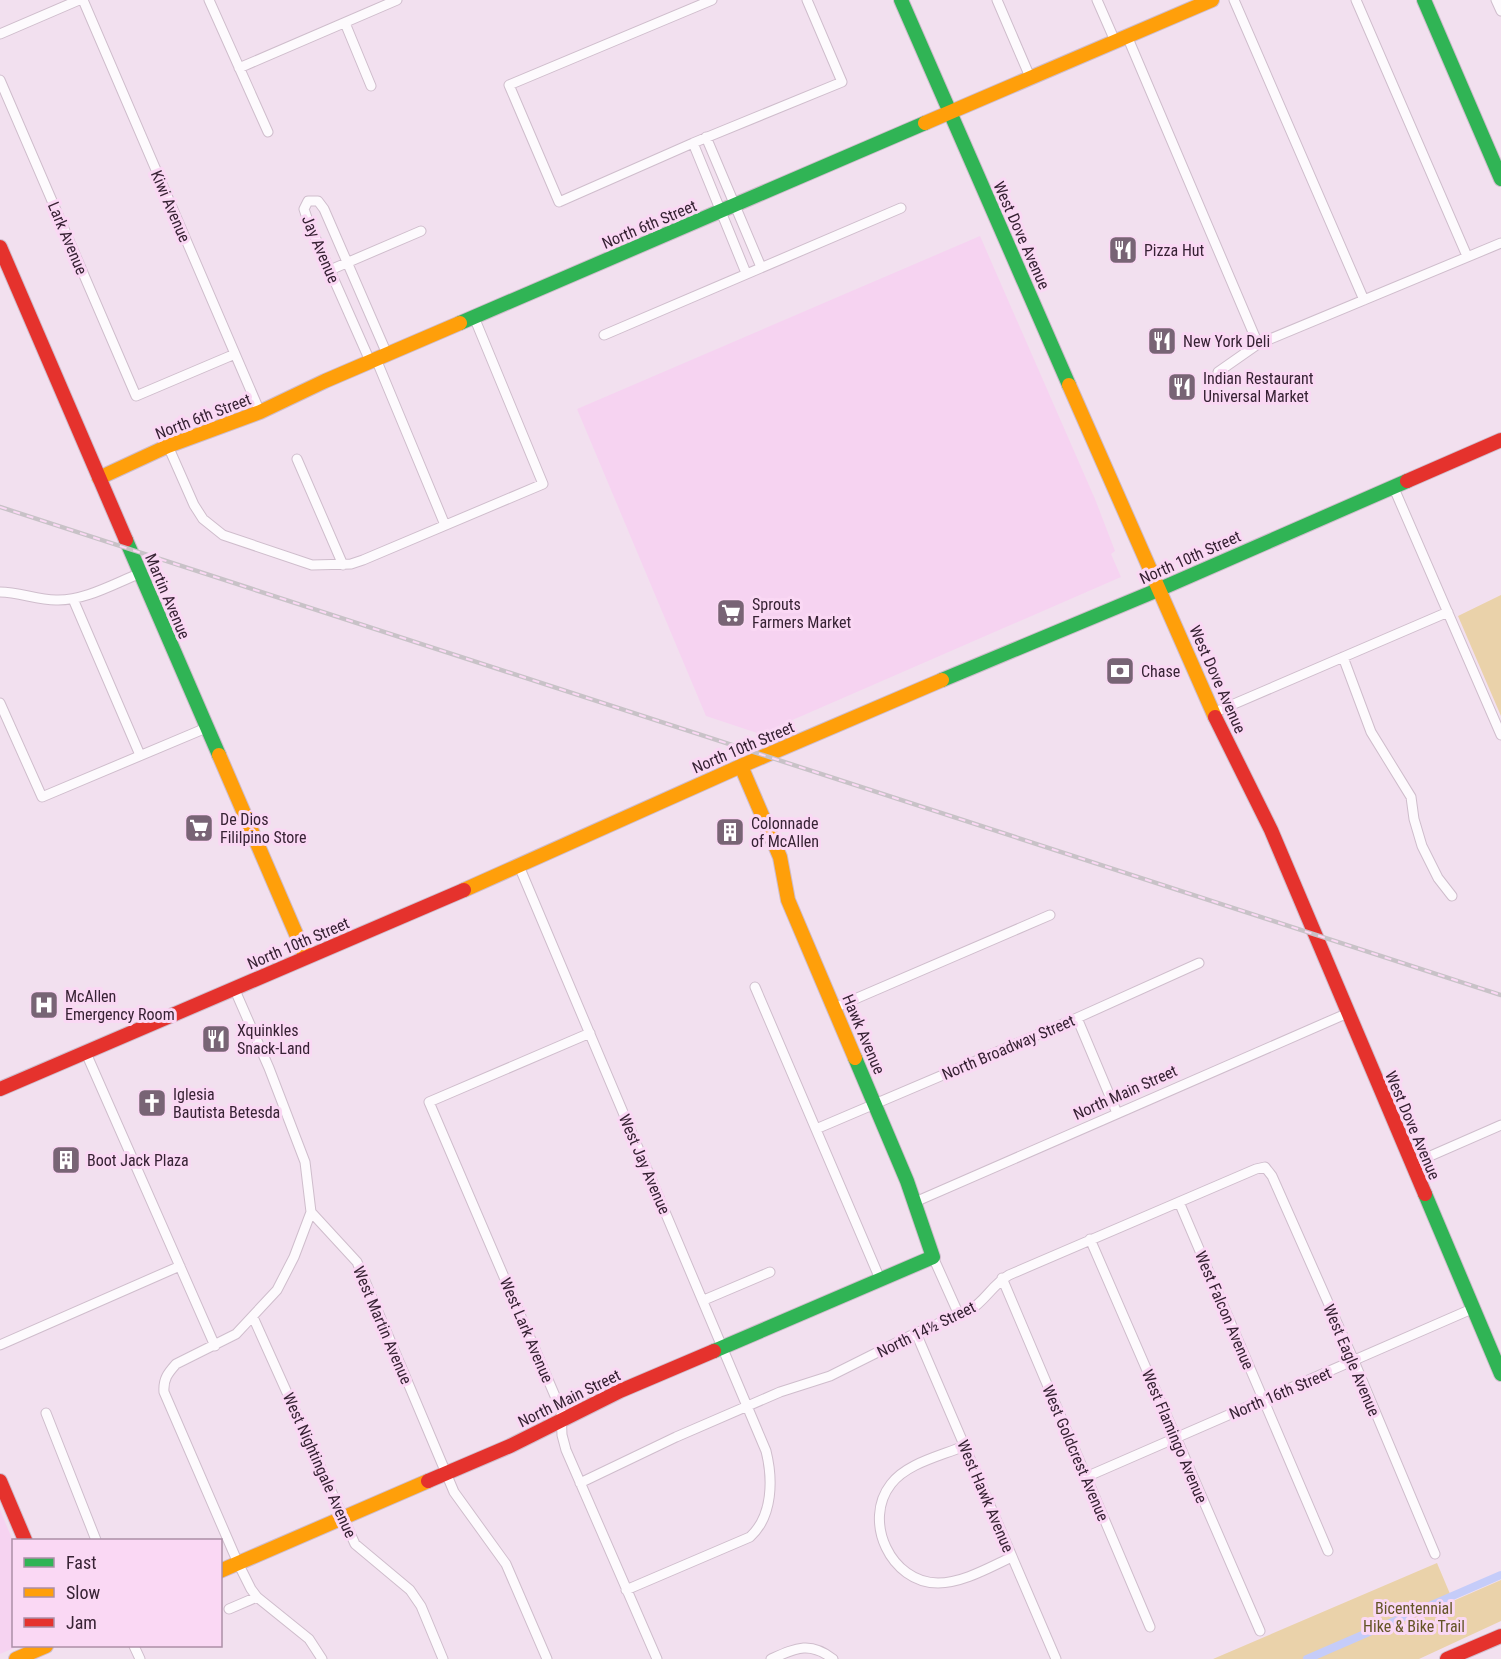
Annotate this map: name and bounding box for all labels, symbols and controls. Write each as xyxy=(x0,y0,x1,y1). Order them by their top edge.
street label: Kiwi Avenue xyxy=(147,167,194,245)
street label: West Dove Avenue xyxy=(989,178,1054,292)
street label: North 6th Street xyxy=(599,196,700,253)
street label: Lark Avenue xyxy=(44,199,91,277)
street label: Jay Avenue xyxy=(298,212,343,286)
restaurant icon: Pizza Hut xyxy=(1107,234,1139,266)
place label: Pizza Hut xyxy=(1144,241,1205,260)
restaurant icon: New York Deli xyxy=(1146,325,1178,357)
place label: New York Deli xyxy=(1183,332,1270,351)
place label: Indian Restaurant Universal Market xyxy=(1203,369,1314,406)
restaurant icon: Indian Restaurant Universal Market xyxy=(1166,371,1198,403)
street label: North 6th Street xyxy=(153,389,254,443)
street label: North 10th Street xyxy=(1137,527,1244,588)
street label: Martin Avenue xyxy=(141,551,194,642)
place label: Sprouts Farmers Market xyxy=(752,595,852,632)
supermarket icon: Sprouts Farmers Market xyxy=(715,597,747,629)
street label: West Dove Avenue xyxy=(1185,622,1250,736)
bank icon: Chase xyxy=(1104,655,1136,687)
place label: Chase xyxy=(1141,662,1180,681)
street label: North 10th Street xyxy=(689,717,797,777)
place label: De Dios Fililpino Store xyxy=(220,810,307,847)
supermarket icon: De Dios Fililpino Store xyxy=(183,812,215,844)
place label: Colonnade of McAllen xyxy=(751,814,819,851)
building icon: Colonnade of McAllen xyxy=(714,816,746,848)
street label: North 10th Street xyxy=(244,913,352,973)
place label: McAllen Emergency Room xyxy=(65,987,175,1024)
hospital icon: McAllen Emergency Room xyxy=(28,989,60,1021)
street label: Hawk Avenue xyxy=(838,991,889,1077)
street label: North Broadway Street xyxy=(939,1011,1078,1084)
place label: Xquinkles Snack-Land xyxy=(237,1021,310,1058)
restaurant icon: Xquinkles Snack-Land xyxy=(200,1023,232,1055)
street label: North Main Street xyxy=(1070,1061,1180,1124)
street label: West Dove Avenue xyxy=(1381,1068,1444,1182)
place label: Iglesia Bautista Betesda xyxy=(173,1085,280,1122)
church icon: Iglesia Bautista Betesda xyxy=(136,1087,168,1119)
street label: West Jay Avenue xyxy=(615,1111,674,1217)
building icon: Boot Jack Plaza xyxy=(50,1144,82,1176)
place label: Boot Jack Plaza xyxy=(87,1151,189,1170)
street label: West Falcon Avenue xyxy=(1191,1248,1258,1372)
street label: West Martin Avenue xyxy=(349,1263,416,1387)
street label: West Lark Avenue xyxy=(496,1275,557,1386)
street label: North 14½ Street xyxy=(874,1297,979,1361)
street label: West Eagle Avenue xyxy=(1319,1301,1384,1419)
street label: North 16th Street xyxy=(1226,1363,1334,1423)
street label: North Main Street xyxy=(515,1365,624,1431)
street label: West Flamingo Avenue xyxy=(1138,1367,1211,1506)
street label: West Goldcrest Avenue xyxy=(1038,1382,1113,1524)
street label: West Nightingale Avenue xyxy=(279,1390,360,1541)
street label: West Hawk Avenue xyxy=(953,1437,1018,1555)
legend xyxy=(12,1539,222,1647)
text: Fast xyxy=(66,1552,97,1573)
text: Slow xyxy=(66,1582,101,1603)
park label: Bicentennial Hike & Bike Trail xyxy=(1363,1599,1465,1636)
text: Jam xyxy=(66,1612,97,1633)

